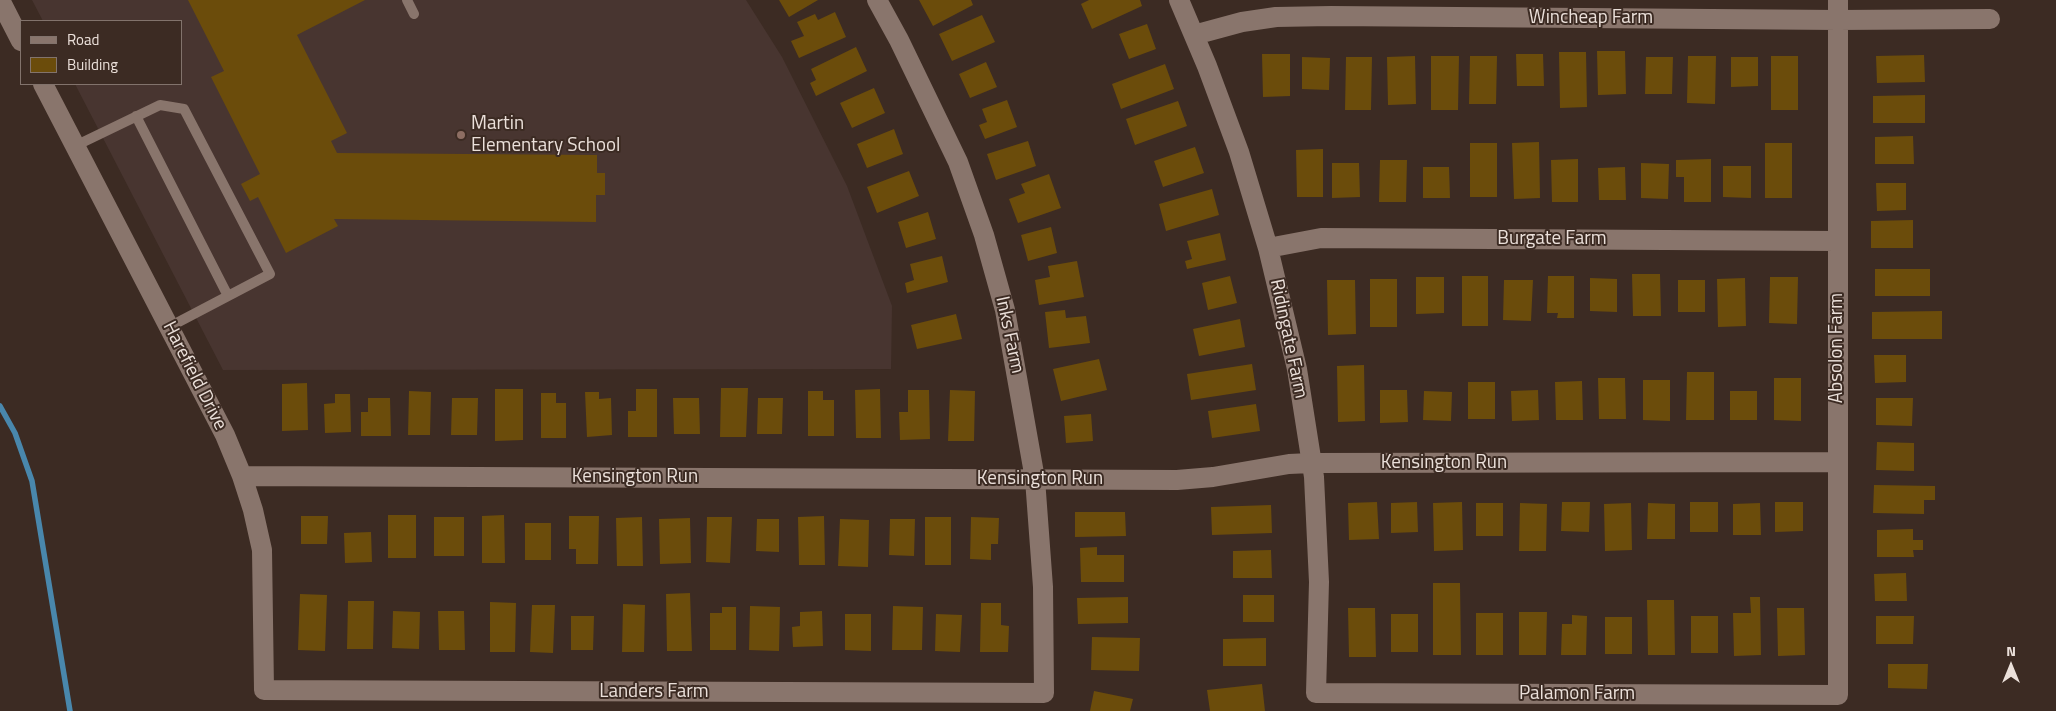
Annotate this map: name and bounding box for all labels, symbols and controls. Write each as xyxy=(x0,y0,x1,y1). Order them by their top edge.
street label: Wincheap Farm xyxy=(1529,7,1653,29)
legend xyxy=(20,20,182,85)
text: Road xyxy=(67,28,99,51)
text: Building xyxy=(67,53,118,76)
place label: Martin Elementary School xyxy=(471,113,620,157)
marker: Martin Elementary School xyxy=(455,129,467,141)
street label: Burgate Farm xyxy=(1497,228,1607,250)
street label: Ridingate Farm xyxy=(1264,277,1312,401)
street label: Absolon Farm xyxy=(1826,293,1848,403)
street label: Inks Farm xyxy=(990,294,1028,376)
street label: Harefield Drive xyxy=(157,318,231,434)
street label: Kensington Run xyxy=(1381,452,1507,474)
street label: Kensington Run xyxy=(572,466,698,488)
street label: Kensington Run xyxy=(977,468,1103,490)
text: N xyxy=(2006,640,2016,661)
north arrow xyxy=(1986,641,2036,691)
street label: Landers Farm xyxy=(599,681,709,703)
street label: Palamon Farm xyxy=(1519,683,1635,705)

